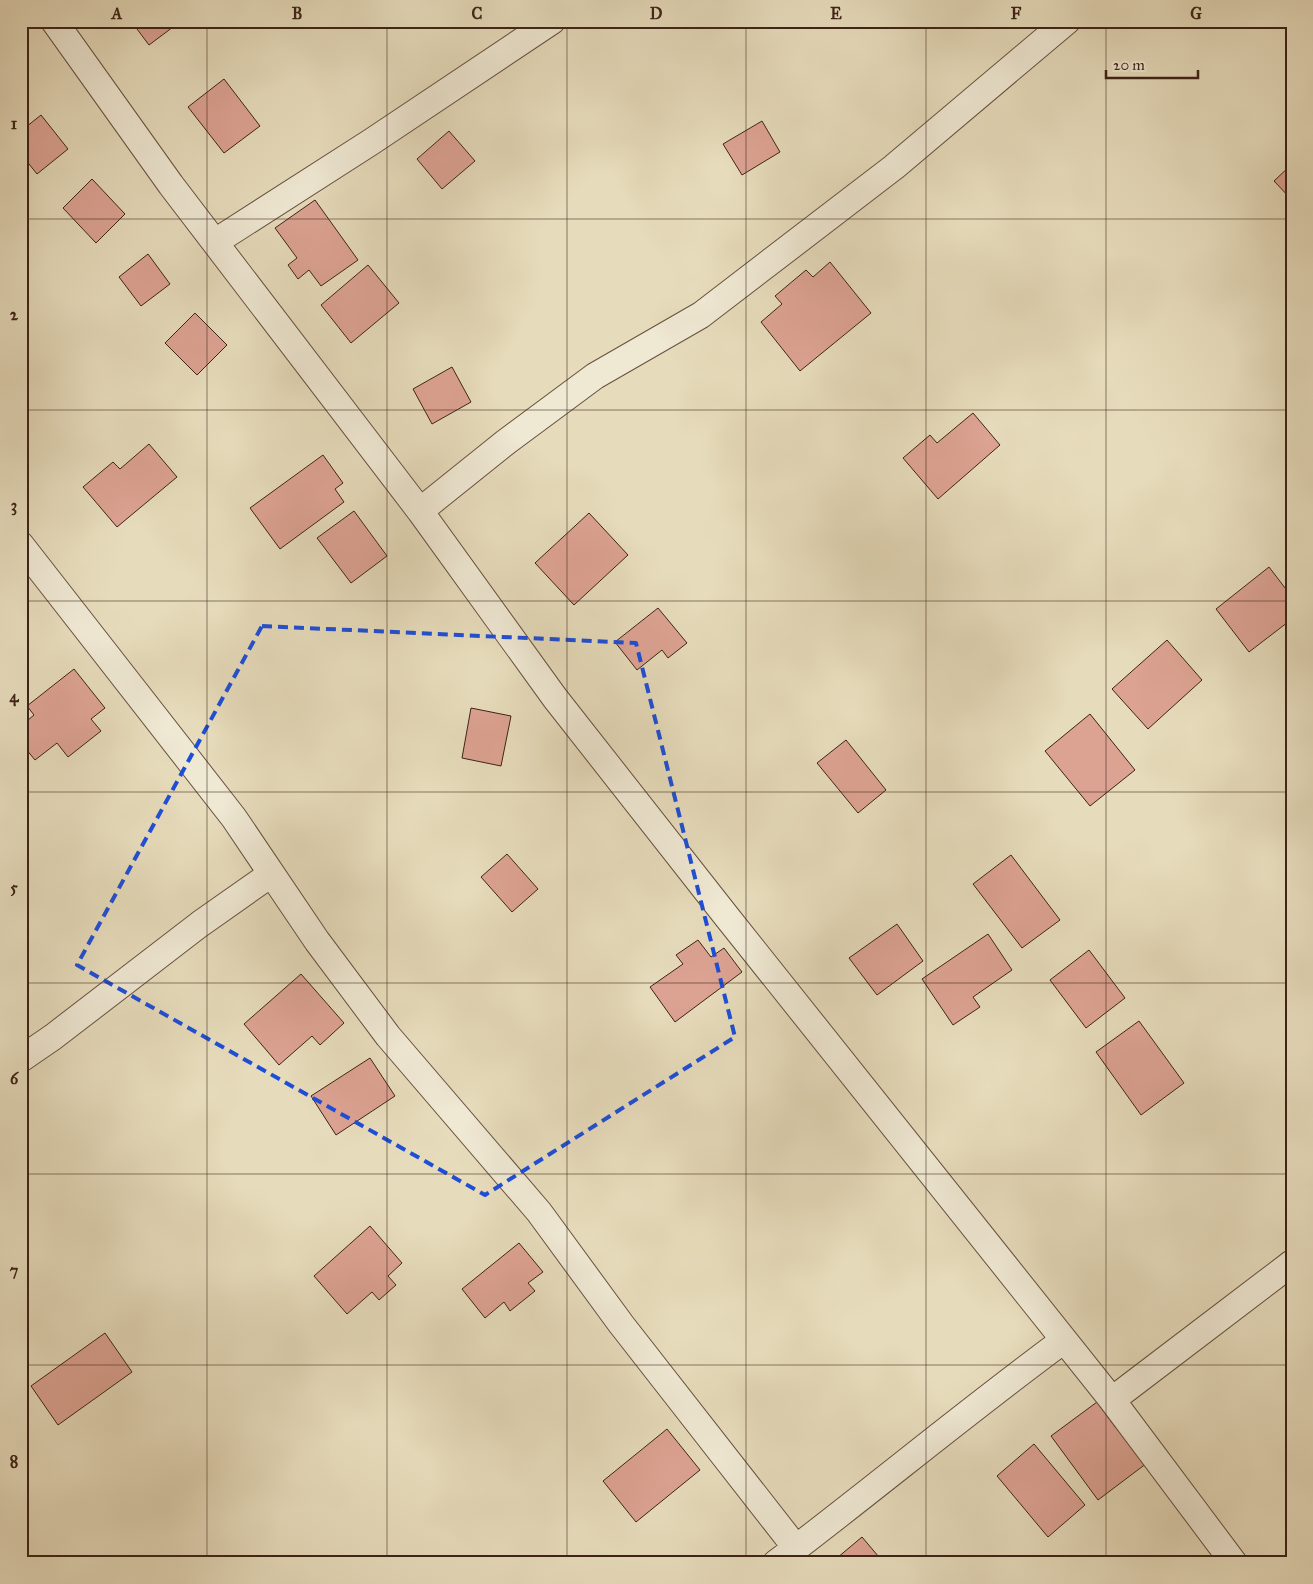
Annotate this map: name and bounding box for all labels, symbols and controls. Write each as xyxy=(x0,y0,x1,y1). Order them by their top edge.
text: A xyxy=(111,4,123,23)
text: B xyxy=(292,4,302,23)
text: C xyxy=(472,4,483,23)
text: D xyxy=(650,4,663,23)
text: E xyxy=(830,4,842,23)
text: F xyxy=(1011,4,1022,23)
text: G xyxy=(1190,4,1202,23)
scale bar xyxy=(1106,48,1198,80)
text: 20 m xyxy=(1113,56,1145,74)
text: 1 xyxy=(11,114,18,133)
text: 2 xyxy=(10,305,19,324)
text: 3 xyxy=(11,496,17,516)
text: 4 xyxy=(10,687,20,707)
text: 5 xyxy=(10,878,18,897)
text: 6 xyxy=(10,1069,19,1088)
text: 7 xyxy=(10,1261,19,1280)
text: 8 xyxy=(10,1452,18,1471)

